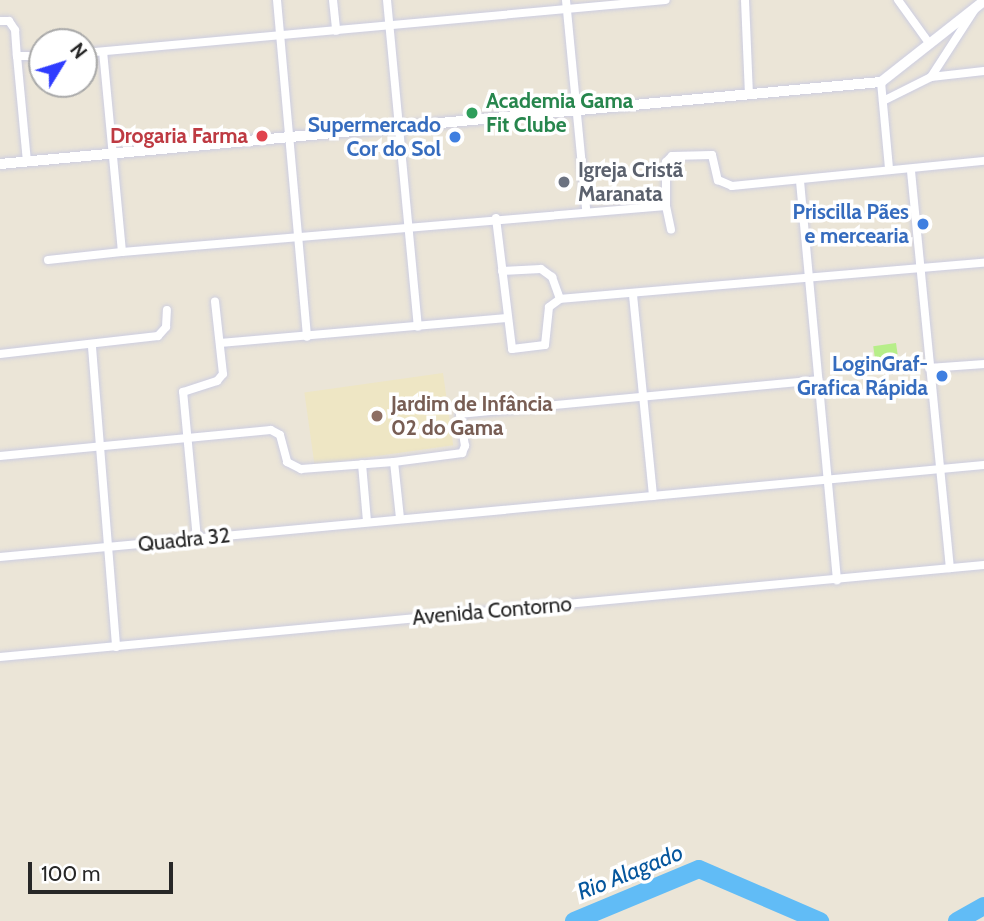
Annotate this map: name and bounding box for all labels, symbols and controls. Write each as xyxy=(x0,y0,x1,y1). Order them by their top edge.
north arrow xyxy=(28,28,98,98)
text: N xyxy=(65,39,92,63)
place label: Academia Gama Fit Clube xyxy=(486,88,633,138)
marker: Academia Gama Fit Clube xyxy=(464,105,480,121)
place label: Supermercado Cor do Sol xyxy=(308,112,441,162)
place label: Drogaria Farma xyxy=(110,123,248,149)
marker: Drogaria Farma xyxy=(254,128,270,144)
marker: Supermercado Cor do Sol xyxy=(447,129,463,145)
place label: Igreja Cristã Maranata xyxy=(578,157,683,207)
marker: Igreja Cristã Maranata xyxy=(556,174,572,190)
place label: Priscilla Pães e mercearia xyxy=(793,199,909,249)
marker: Priscilla Pães e mercearia xyxy=(915,216,931,232)
place label: LoginGraf- Grafica Rápida xyxy=(797,351,928,401)
marker: LoginGraf- Grafica Rápida xyxy=(934,368,950,384)
place label: Jardim de Infância 02 do Gama xyxy=(391,391,553,441)
marker: Jardim de Infância 02 do Gama xyxy=(369,408,385,424)
street label: Quadra 32 xyxy=(137,523,231,557)
street label: Avenida Contorno xyxy=(411,591,573,631)
water label: Rio Alagado xyxy=(573,838,687,906)
scale bar xyxy=(32,848,177,892)
text: 100 m xyxy=(41,861,100,886)

